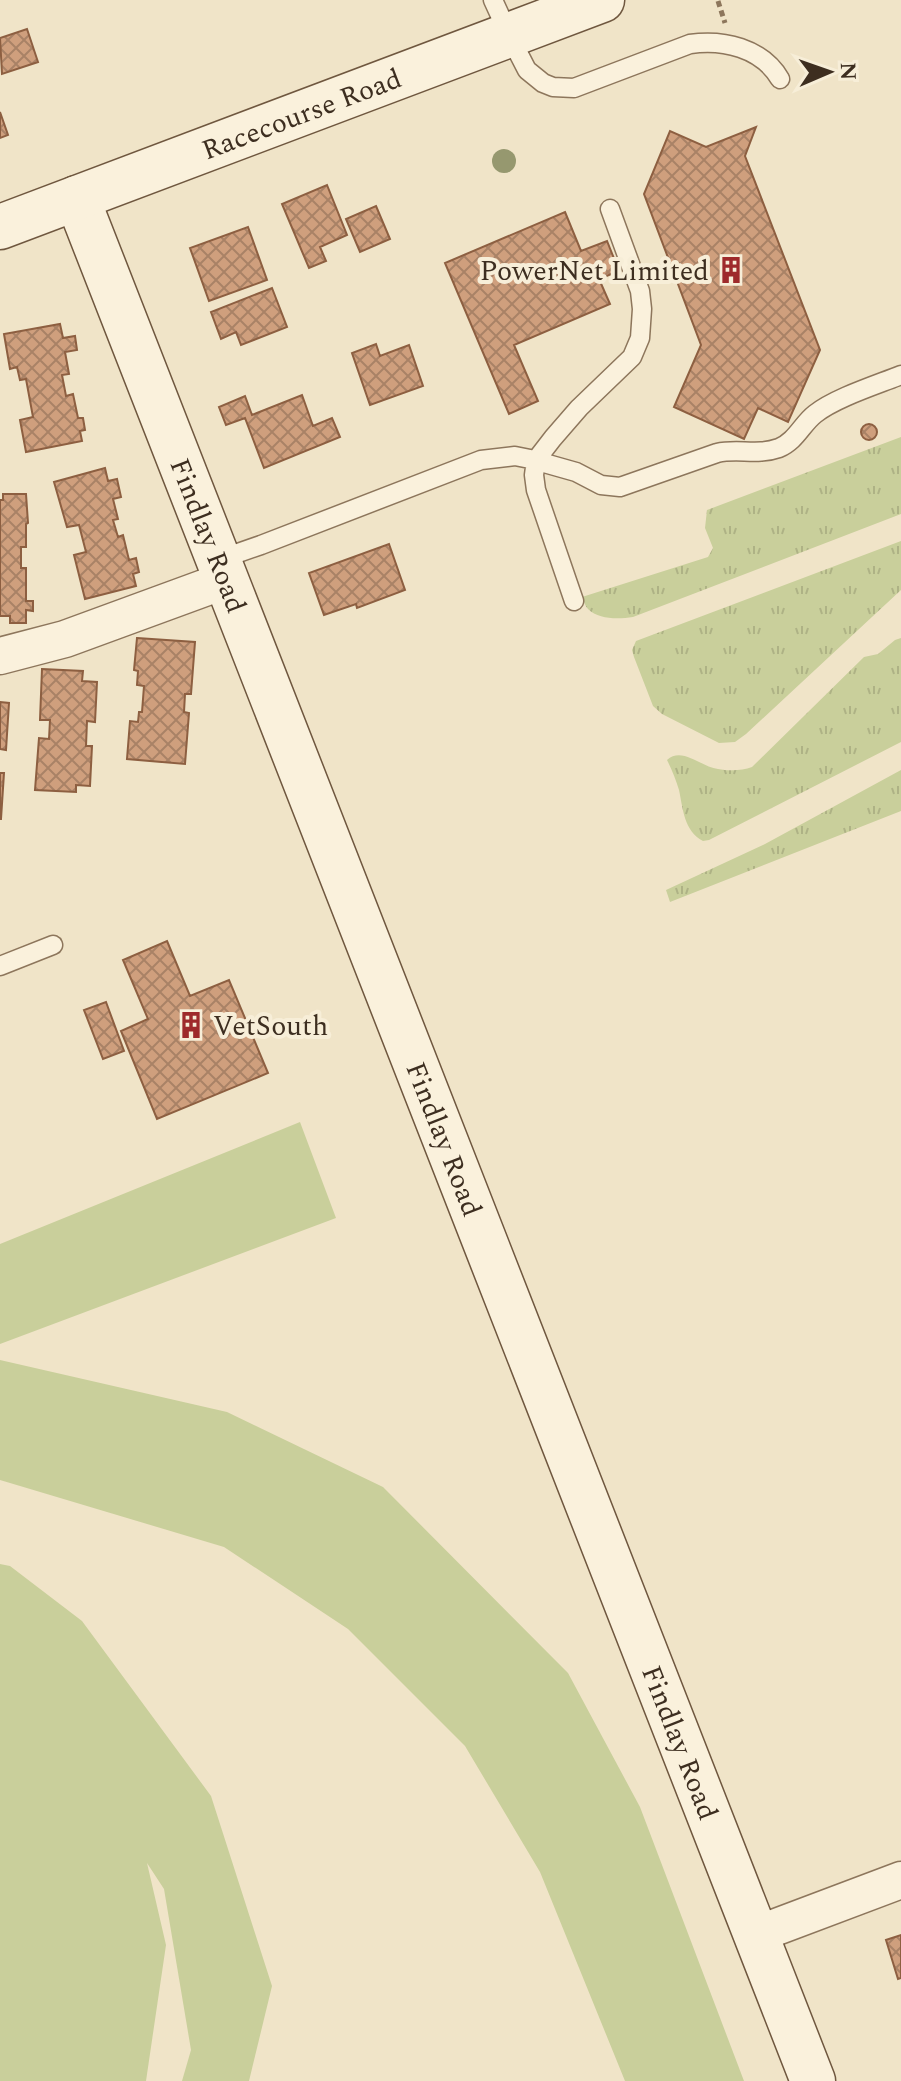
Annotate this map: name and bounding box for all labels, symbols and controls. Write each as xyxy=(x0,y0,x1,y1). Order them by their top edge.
north arrow xyxy=(789,32,869,112)
street label: Racecourse Road xyxy=(196,58,408,172)
text: N xyxy=(831,62,864,81)
place label: PowerNet Limited xyxy=(480,250,709,293)
building icon: PowerNet Limited xyxy=(716,255,746,285)
street label: Findlay Road xyxy=(158,452,257,619)
place label: VetSouth xyxy=(213,1005,328,1048)
building icon: VetSouth xyxy=(176,1010,206,1040)
street label: Findlay Road xyxy=(394,1055,493,1223)
street label: Findlay Road xyxy=(629,1659,729,1827)

